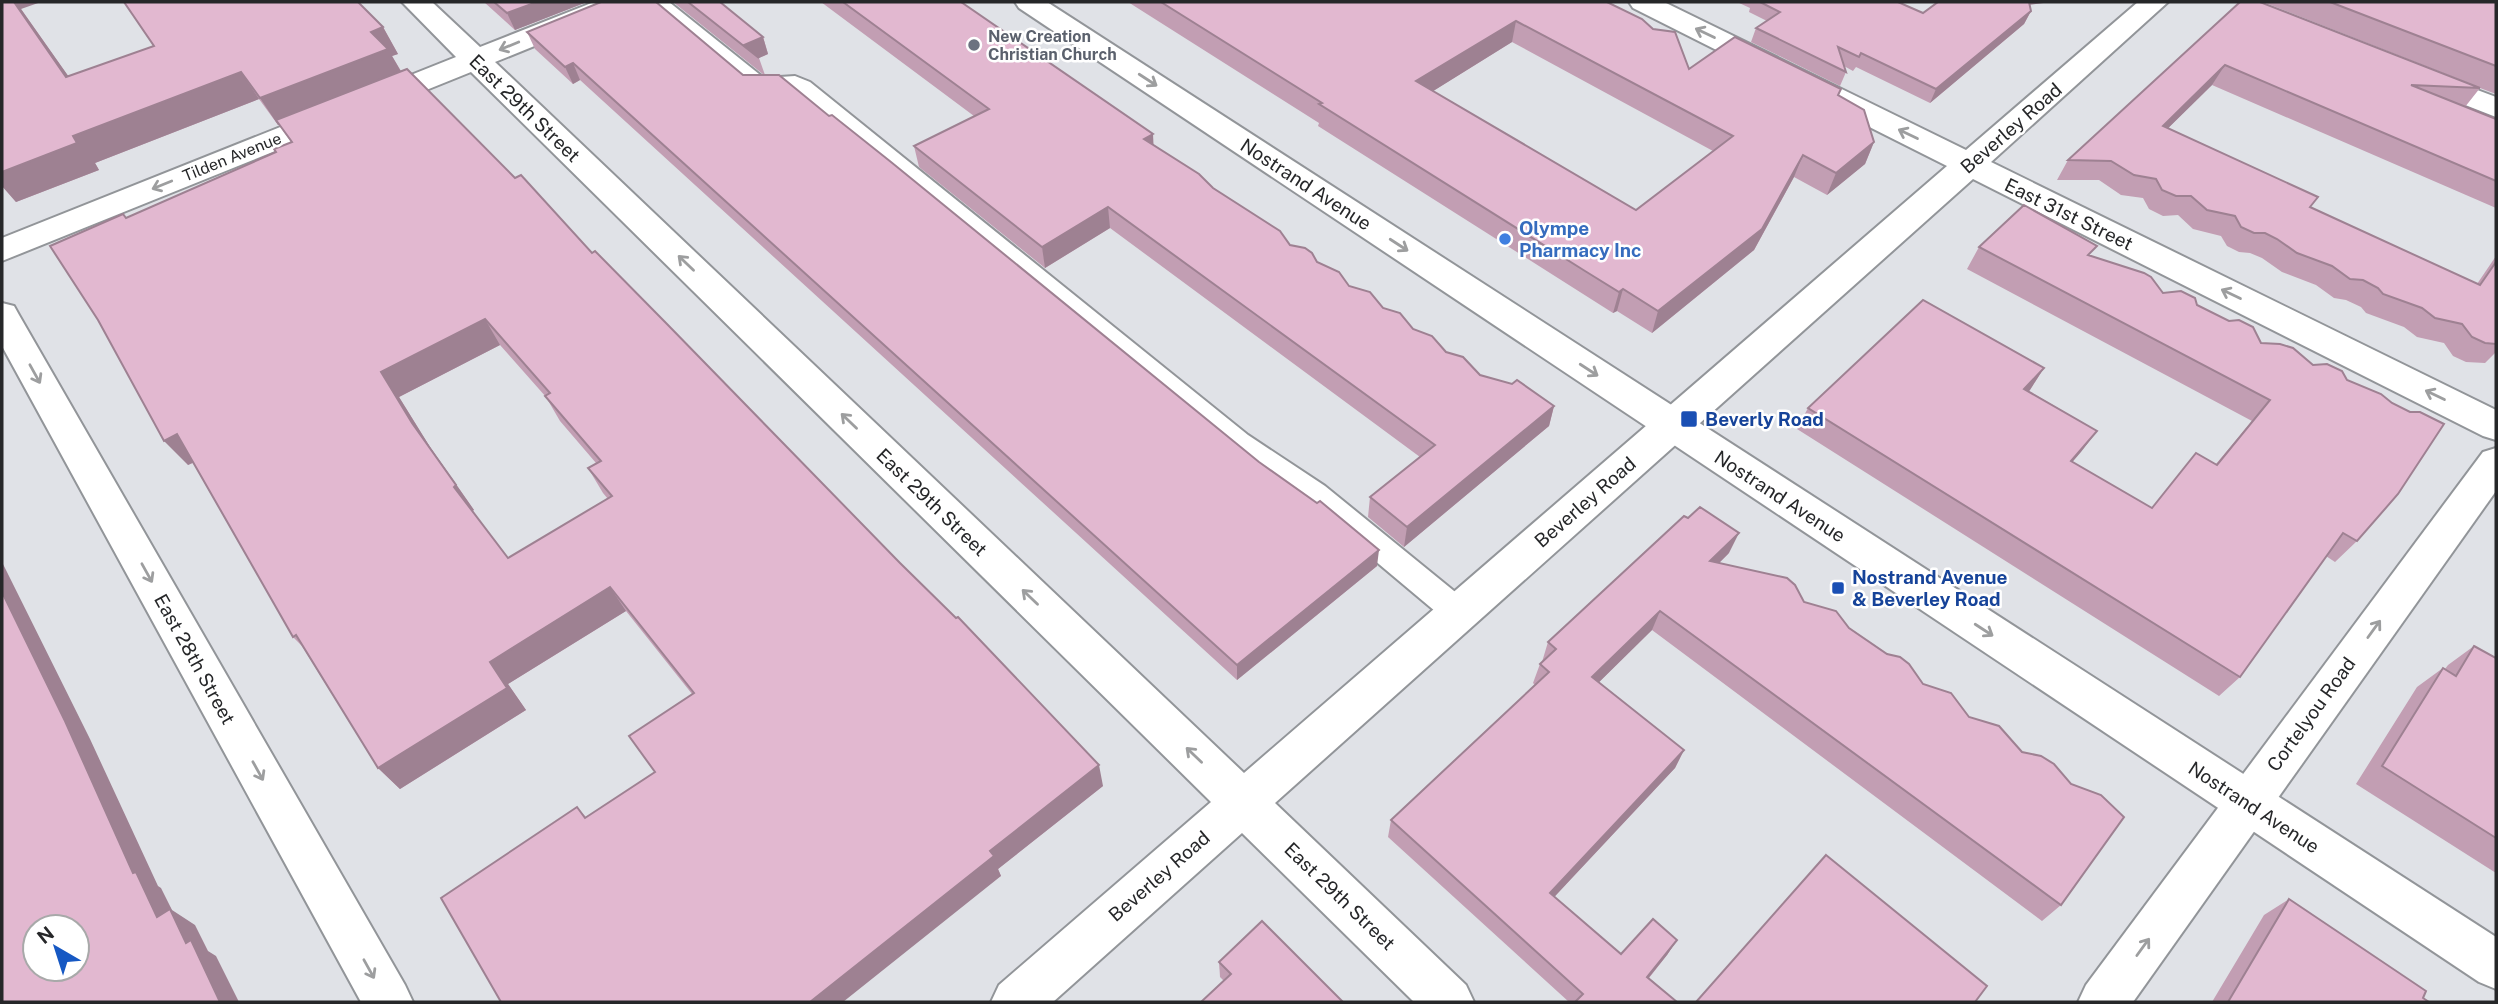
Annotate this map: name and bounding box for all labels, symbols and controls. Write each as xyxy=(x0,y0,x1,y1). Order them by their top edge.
one-way arrow xyxy=(1695,25,1716,39)
place label: New Creation Christian Church xyxy=(988,27,1117,64)
marker: New Creation Christian Church xyxy=(966,37,982,53)
one-way arrow xyxy=(499,40,521,53)
street label: East 29th Street xyxy=(465,50,585,166)
one-way arrow xyxy=(1138,72,1157,87)
street label: Beverley Road xyxy=(1956,78,2066,178)
one-way arrow xyxy=(1898,127,1919,140)
street label: Tilden Avenue xyxy=(180,129,284,185)
street label: Nostrand Avenue xyxy=(1237,134,1375,234)
street label: East 31st Street xyxy=(2001,173,2137,255)
one-way arrow xyxy=(152,180,173,193)
place label: Olympe Pharmacy Inc xyxy=(1519,217,1641,261)
marker: Olympe Pharmacy Inc xyxy=(1497,231,1513,247)
one-way arrow xyxy=(1389,238,1408,253)
one-way arrow xyxy=(678,255,695,272)
one-way arrow xyxy=(2221,287,2242,301)
one-way arrow xyxy=(1579,363,1598,378)
one-way arrow xyxy=(28,364,42,384)
one-way arrow xyxy=(2425,388,2446,402)
place label: Beverly Road xyxy=(1705,408,1824,430)
marker: Beverly Road xyxy=(1679,409,1699,429)
one-way arrow xyxy=(841,413,858,430)
street label: East 29th Street xyxy=(872,444,992,560)
street label: Nostrand Avenue xyxy=(1711,446,1849,546)
street label: Beverley Road xyxy=(1530,452,1640,552)
one-way arrow xyxy=(140,562,154,582)
place label: Nostrand Avenue & Beverley Road xyxy=(1852,566,2007,610)
marker: Nostrand Avenue & Beverley Road xyxy=(1830,580,1846,596)
one-way arrow xyxy=(1022,588,1039,605)
street label: East 28th Street xyxy=(150,590,240,728)
one-way arrow xyxy=(2366,620,2381,639)
one-way arrow xyxy=(1974,623,1993,637)
street label: Cortelyou Road xyxy=(2262,653,2360,775)
one-way arrow xyxy=(1186,746,1203,763)
street label: Nostrand Avenue xyxy=(2185,757,2323,857)
one-way arrow xyxy=(252,760,265,781)
street label: Beverley Road xyxy=(1104,826,1214,926)
street label: East 29th Street xyxy=(1280,838,1400,954)
north arrow xyxy=(21,913,91,983)
text: N xyxy=(33,922,58,948)
one-way arrow xyxy=(2136,938,2150,957)
one-way arrow xyxy=(362,959,376,979)

